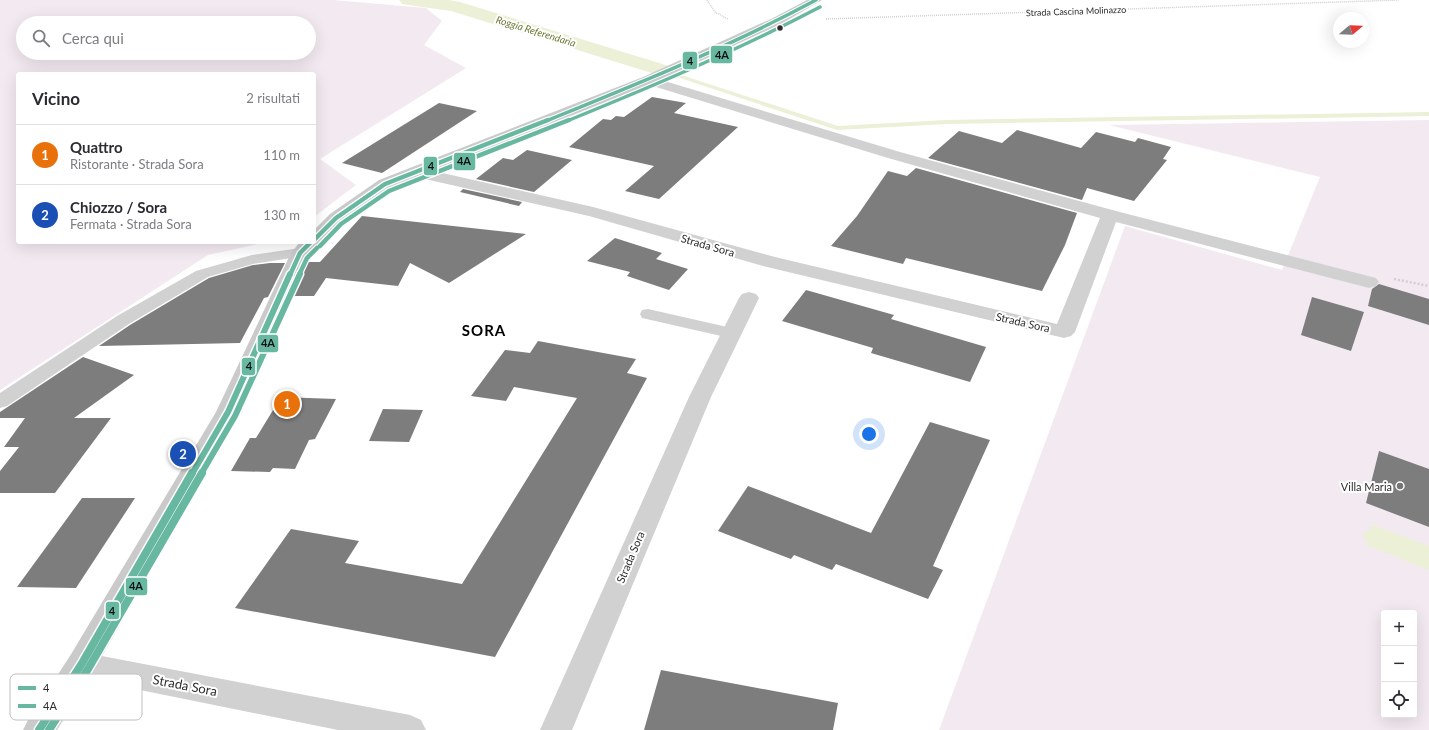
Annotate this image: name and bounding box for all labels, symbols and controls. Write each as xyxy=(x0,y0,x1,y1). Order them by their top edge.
street label: Strada Cascina Molinazzo xyxy=(1026,4,1126,18)
north arrow xyxy=(1333,12,1369,48)
water label: Roggia Referendaria xyxy=(495,13,577,49)
search box xyxy=(16,16,316,60)
unlabelled marker xyxy=(775,23,785,33)
icon: search xyxy=(30,27,52,49)
text: Cerca qui xyxy=(62,29,124,47)
line badge: 4A xyxy=(710,45,733,64)
text: 4A xyxy=(715,48,729,61)
line badge: 4 xyxy=(682,51,698,70)
text: 4 xyxy=(687,54,694,67)
text: Vicino xyxy=(32,88,80,109)
text: 2 risultati xyxy=(246,90,300,106)
text: Quattro xyxy=(70,138,123,156)
text: 1 xyxy=(41,147,49,163)
text: 110 m xyxy=(263,147,300,163)
line badge: 4A xyxy=(453,152,476,171)
text: 4A xyxy=(457,154,471,167)
text: Ristorante · Strada Sora xyxy=(70,156,204,172)
line badge: 4 xyxy=(423,156,438,176)
text: 4 xyxy=(428,159,435,172)
text: Chiozzo / Sora xyxy=(70,198,167,216)
text: 2 xyxy=(41,207,49,223)
text: 130 m xyxy=(263,207,300,223)
text: Fermata · Strada Sora xyxy=(70,216,192,232)
street label: Strada Sora xyxy=(680,231,736,259)
street label: Strada Sora xyxy=(995,309,1051,335)
district label: SORA xyxy=(462,321,506,339)
line badge: 4A xyxy=(257,334,279,353)
text: 4A xyxy=(261,336,275,349)
line badge: 4 xyxy=(241,357,256,376)
text: 4 xyxy=(246,359,253,372)
pin: 1 xyxy=(274,389,300,419)
your location xyxy=(859,424,879,444)
pin: 2 xyxy=(170,439,196,469)
place label: Villa Maria xyxy=(1341,480,1392,493)
marker: Villa Maria xyxy=(1395,481,1405,491)
street label: Strada Sora xyxy=(613,529,647,585)
line badge: 4A xyxy=(125,577,148,596)
text: 4A xyxy=(129,579,143,592)
line badge: 4 xyxy=(105,601,120,620)
text: 4 xyxy=(109,604,116,617)
map controls xyxy=(1381,610,1417,718)
button: + xyxy=(1381,610,1417,646)
button: − xyxy=(1381,646,1417,682)
street label: Strada Sora xyxy=(152,671,218,699)
legend xyxy=(10,674,142,720)
text: 4 xyxy=(43,681,50,694)
button: locate xyxy=(1381,682,1417,718)
text: 4A xyxy=(43,699,57,712)

